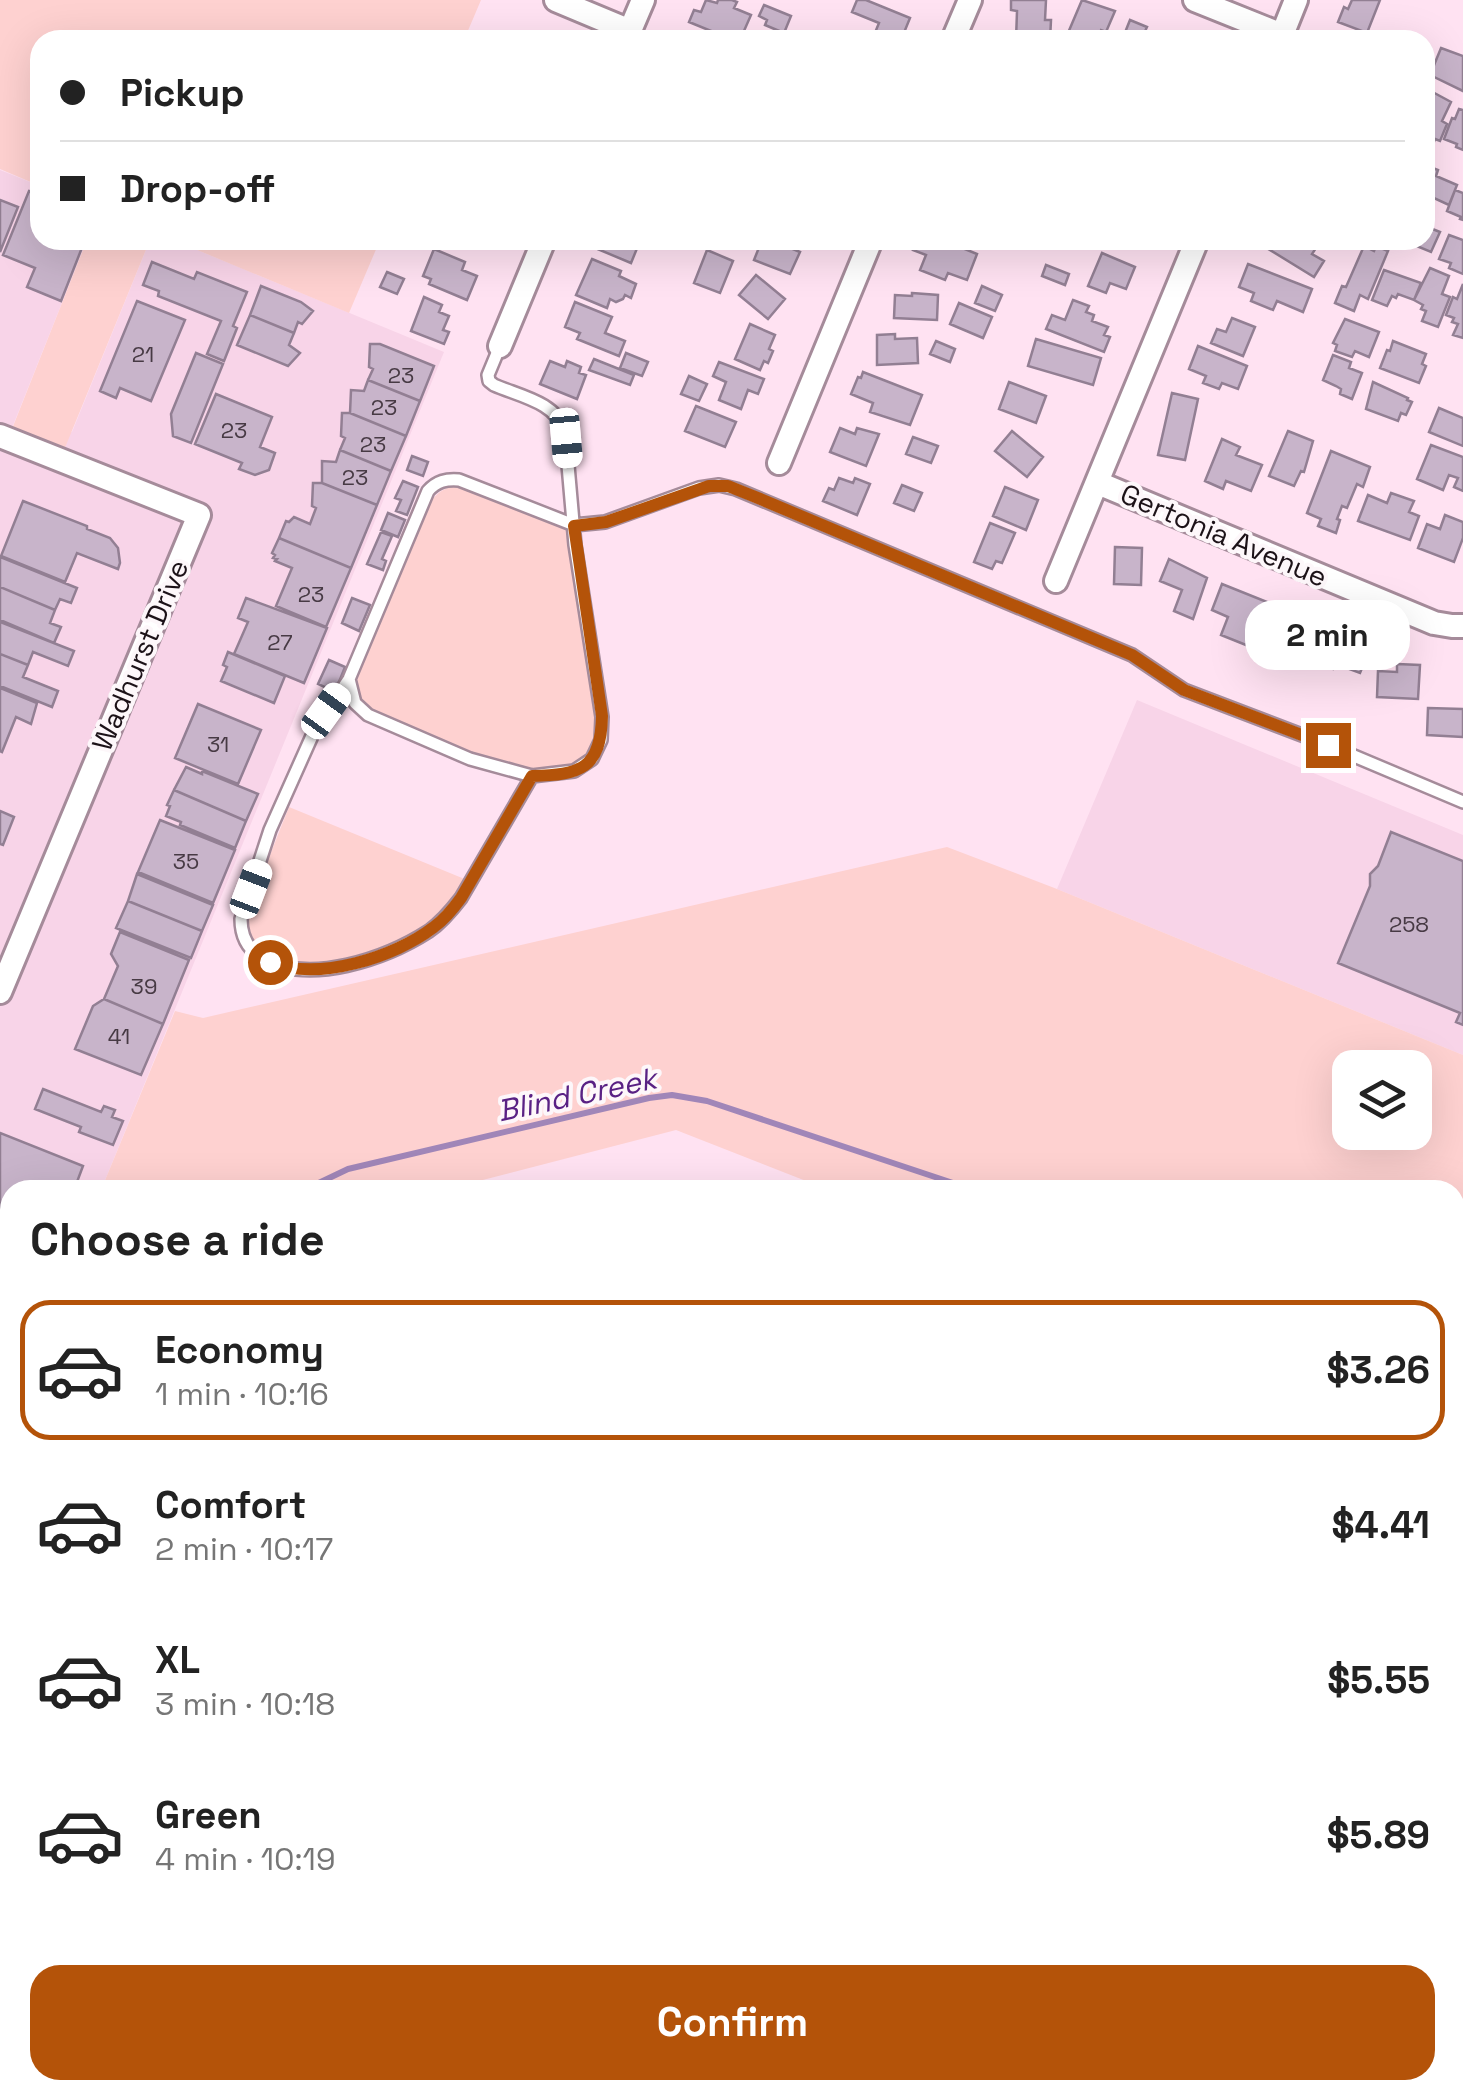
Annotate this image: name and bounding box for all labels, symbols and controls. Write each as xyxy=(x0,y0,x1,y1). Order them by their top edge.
text: Pickup xyxy=(120,69,244,117)
text: Drop-off xyxy=(120,165,275,213)
house number: 21 xyxy=(132,340,154,368)
house number: 23 xyxy=(388,361,414,389)
house number: 23 xyxy=(371,393,397,421)
car xyxy=(548,407,584,469)
house number: 23 xyxy=(221,416,247,444)
house number: 23 xyxy=(360,430,386,458)
house number: 23 xyxy=(342,463,368,491)
street label: Gertonia Avenue xyxy=(1115,475,1333,595)
street label: Wadhurst Drive xyxy=(84,554,196,756)
house number: 23 xyxy=(298,580,324,608)
callout: 2 min xyxy=(1246,600,1410,670)
text: 2 min xyxy=(1286,615,1369,655)
house number: 27 xyxy=(267,628,293,656)
car xyxy=(296,678,356,744)
route end xyxy=(1306,723,1351,768)
house number: 31 xyxy=(207,730,229,758)
house number: 35 xyxy=(173,847,199,875)
car xyxy=(226,856,276,922)
house number: 258 xyxy=(1389,910,1429,938)
route start xyxy=(248,940,293,985)
house number: 39 xyxy=(131,972,157,1000)
house number: 41 xyxy=(108,1022,130,1050)
map controls xyxy=(1332,1050,1432,1150)
button: layers xyxy=(1332,1050,1432,1150)
water label: Blind Creek xyxy=(494,1058,663,1130)
text: Choose a ride xyxy=(30,1211,325,1268)
icon: car xyxy=(35,1325,125,1415)
text: Economy xyxy=(155,1326,324,1374)
text: $3.26 xyxy=(1326,1346,1430,1394)
text: 1 min · 10:16 xyxy=(155,1374,329,1414)
icon: car xyxy=(35,1480,125,1570)
text: Comfort xyxy=(155,1481,306,1529)
text: $4.41 xyxy=(1332,1501,1430,1549)
text: 2 min · 10:17 xyxy=(155,1529,333,1569)
icon: car xyxy=(35,1635,125,1725)
text: XL xyxy=(155,1636,200,1684)
text: $5.55 xyxy=(1327,1656,1430,1704)
text: 3 min · 10:18 xyxy=(155,1684,335,1724)
icon: car xyxy=(35,1790,125,1880)
text: Green xyxy=(155,1791,262,1839)
text: $5.89 xyxy=(1327,1811,1430,1859)
text: 4 min · 10:19 xyxy=(155,1839,336,1879)
button: Confirm xyxy=(30,1965,1435,2080)

